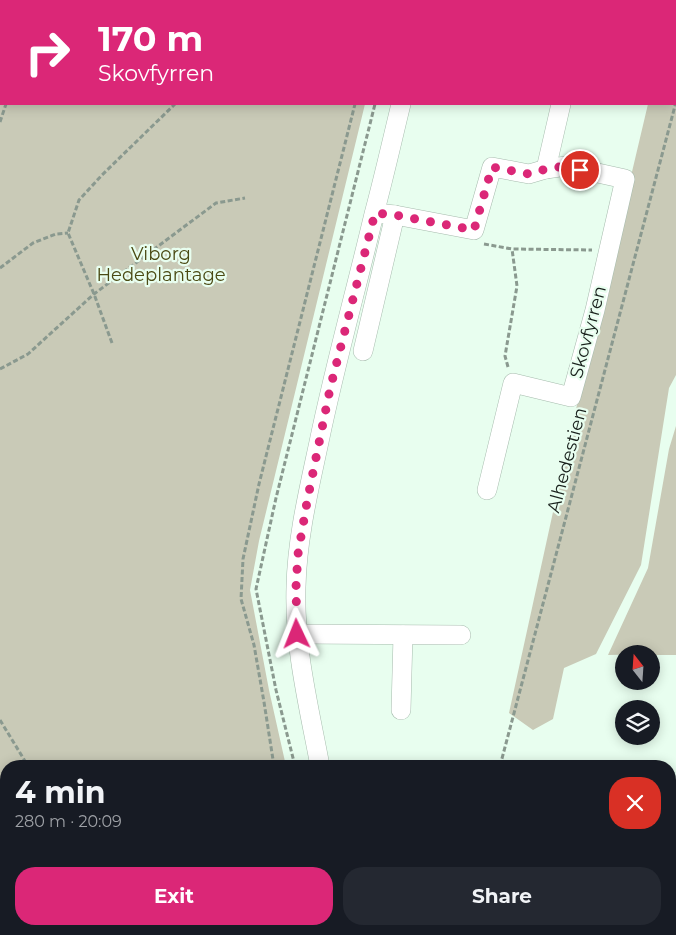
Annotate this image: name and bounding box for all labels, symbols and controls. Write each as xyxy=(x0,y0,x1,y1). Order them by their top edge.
text: 170 m xyxy=(98,17,203,60)
icon: right xyxy=(15,20,80,85)
text: Skovfyrren xyxy=(98,60,214,87)
pin xyxy=(559,149,601,191)
icon: arrive xyxy=(566,156,594,184)
park label: Viborg Hedeplantage xyxy=(96,243,226,286)
street label: Skovfyrren xyxy=(565,283,611,381)
street label: Alhedestien xyxy=(542,405,592,515)
position arrow xyxy=(270,607,322,659)
north arrow xyxy=(615,645,660,690)
map controls xyxy=(615,645,660,745)
button: layers xyxy=(615,700,660,745)
text: 4 min xyxy=(15,774,105,811)
button: close xyxy=(609,777,661,829)
text: 280 m · 20:09 xyxy=(15,812,122,831)
button: Exit xyxy=(15,867,333,925)
button: Share xyxy=(343,867,661,925)

